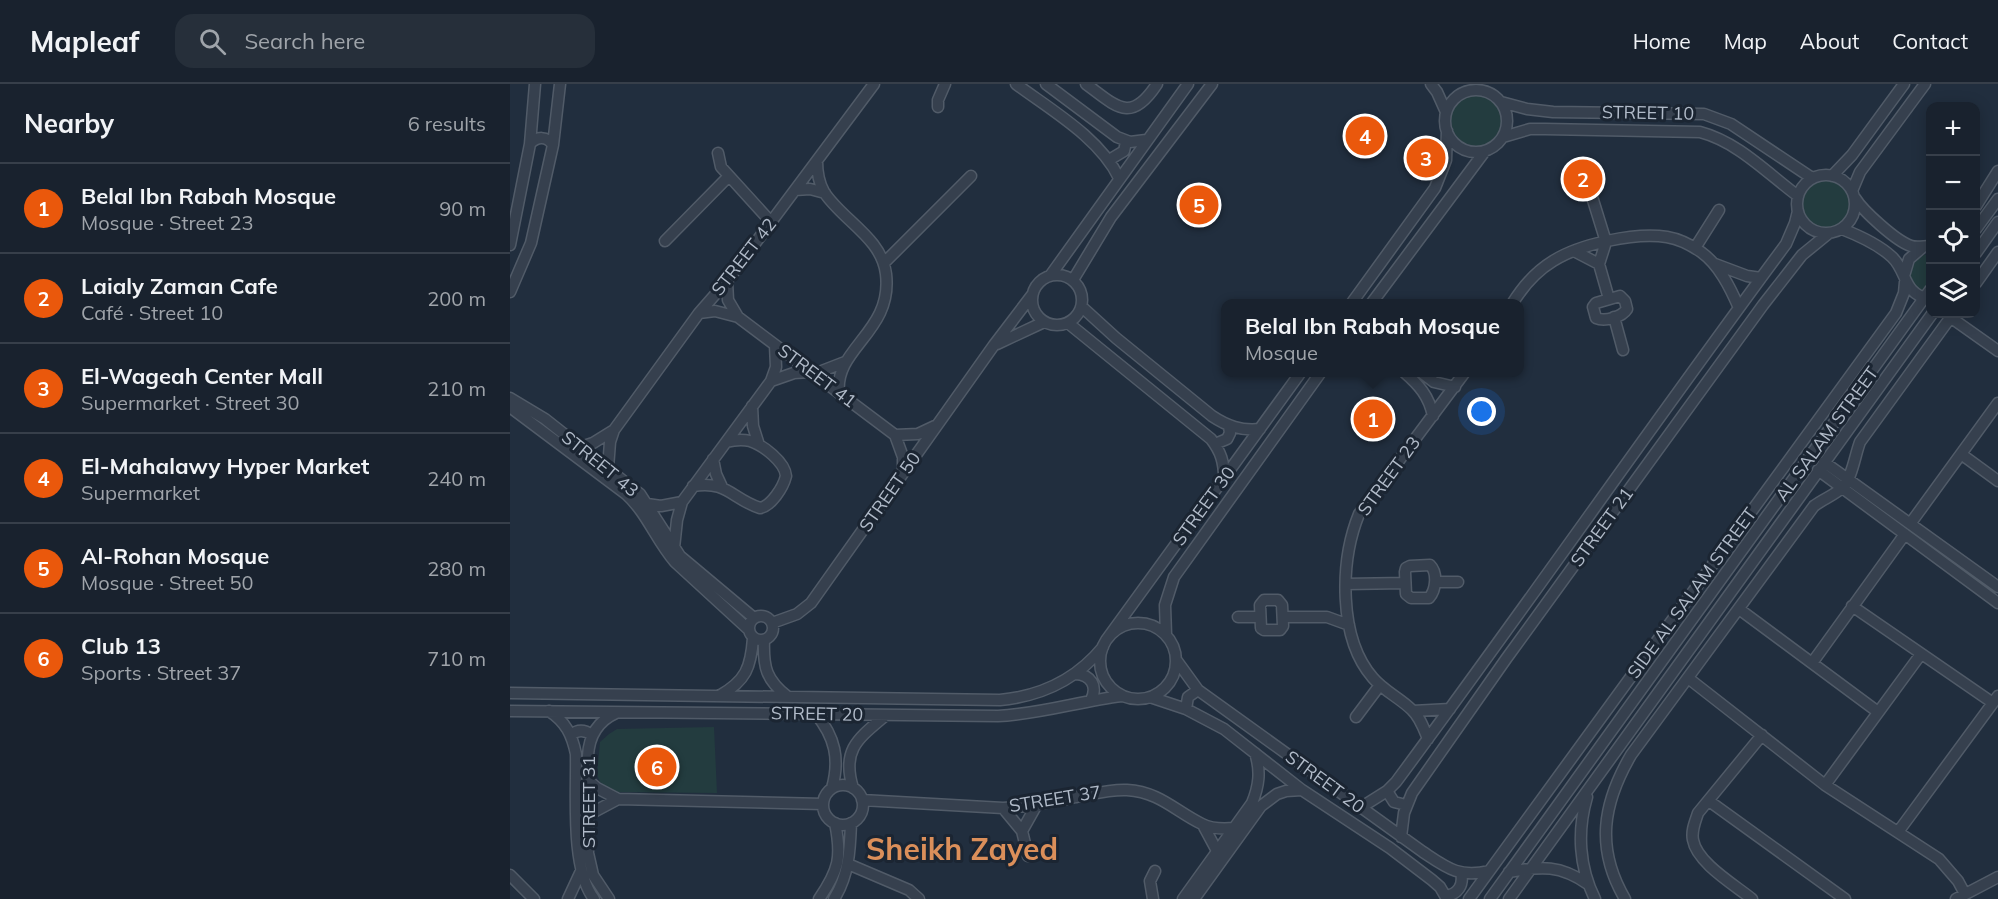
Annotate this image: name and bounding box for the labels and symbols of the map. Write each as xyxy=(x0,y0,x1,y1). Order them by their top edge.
street label: STREET 10 xyxy=(1602,100,1694,125)
pin: 4 xyxy=(1346,113,1384,158)
pin: 3 xyxy=(1406,136,1446,181)
pin: 2 xyxy=(1564,156,1602,202)
pin: 5 xyxy=(1180,182,1218,228)
street label: STREET 42 xyxy=(706,213,781,300)
street label: STREET 41 xyxy=(773,339,861,413)
street label: AL SALAM STREET xyxy=(1770,362,1883,506)
pin: 1 xyxy=(1354,396,1392,442)
your location xyxy=(1467,397,1496,426)
street label: STREET 43 xyxy=(557,426,643,502)
street label: STREET 23 xyxy=(1352,432,1425,520)
street label: STREET 50 xyxy=(854,447,926,536)
street label: STREET 30 xyxy=(1167,462,1240,550)
street label: STREET 21 xyxy=(1565,483,1638,571)
street label: SIDE AL SALAM STREET xyxy=(1622,503,1761,683)
street label: STREET 20 xyxy=(771,701,863,726)
pin: 6 xyxy=(638,744,676,790)
street label: STREET 20 xyxy=(1281,745,1369,818)
street label: STREET 31 xyxy=(577,756,600,848)
street label: STREET 37 xyxy=(1007,780,1102,817)
district label: Sheikh Zayed xyxy=(866,830,1058,868)

